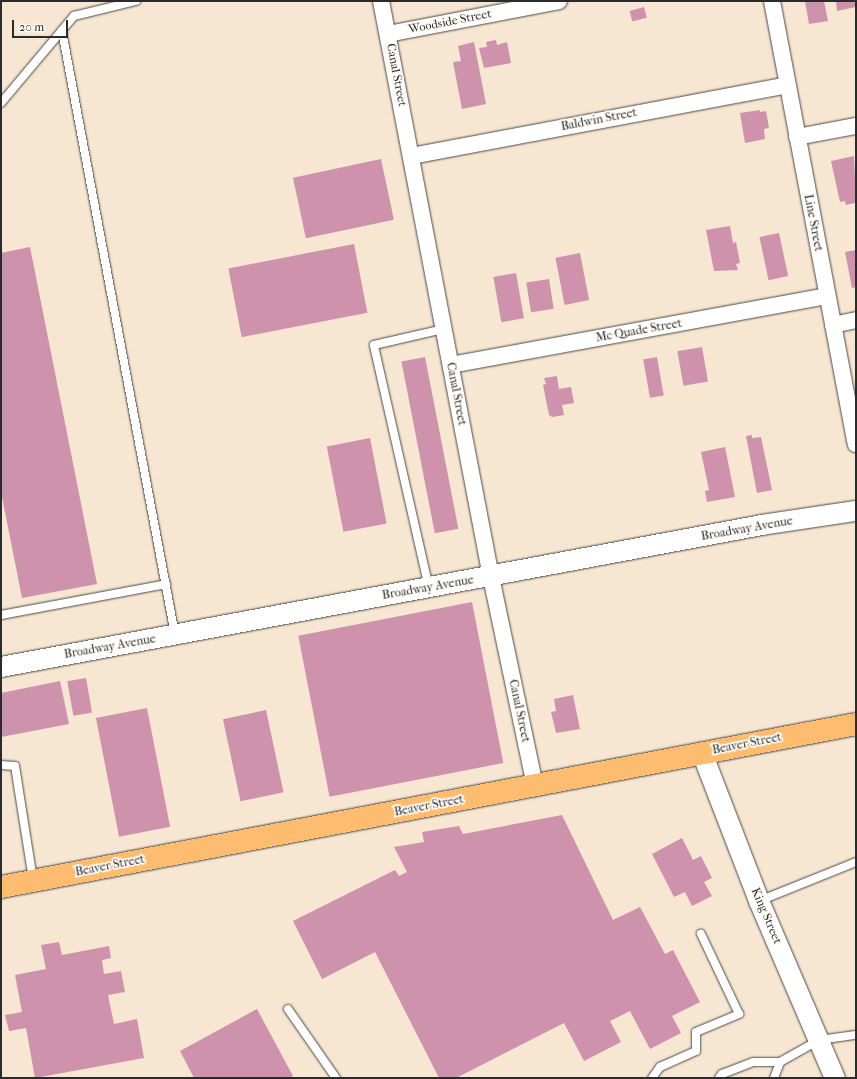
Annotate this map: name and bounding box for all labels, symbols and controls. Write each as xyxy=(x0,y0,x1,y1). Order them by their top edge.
street label: Woodside Street xyxy=(407,7,493,37)
scale bar xyxy=(14,12,70,38)
text: 20 m xyxy=(19,20,44,34)
street label: Canal Street xyxy=(383,42,409,108)
street label: Baldwin Street xyxy=(560,106,638,134)
street label: Line Street xyxy=(800,193,826,253)
street label: Mc Quade Street xyxy=(595,316,683,346)
street label: Canal Street xyxy=(443,361,469,427)
street label: Broadway Avenue xyxy=(700,514,794,544)
street label: Broadway Avenue xyxy=(381,573,475,603)
street label: Broadway Avenue xyxy=(63,632,157,662)
street label: Canal Street xyxy=(505,678,533,744)
street label: Beaver Street xyxy=(711,730,783,758)
street label: Beaver Street xyxy=(393,792,465,820)
street label: Beaver Street xyxy=(74,852,146,880)
street label: King Street xyxy=(748,886,784,946)

